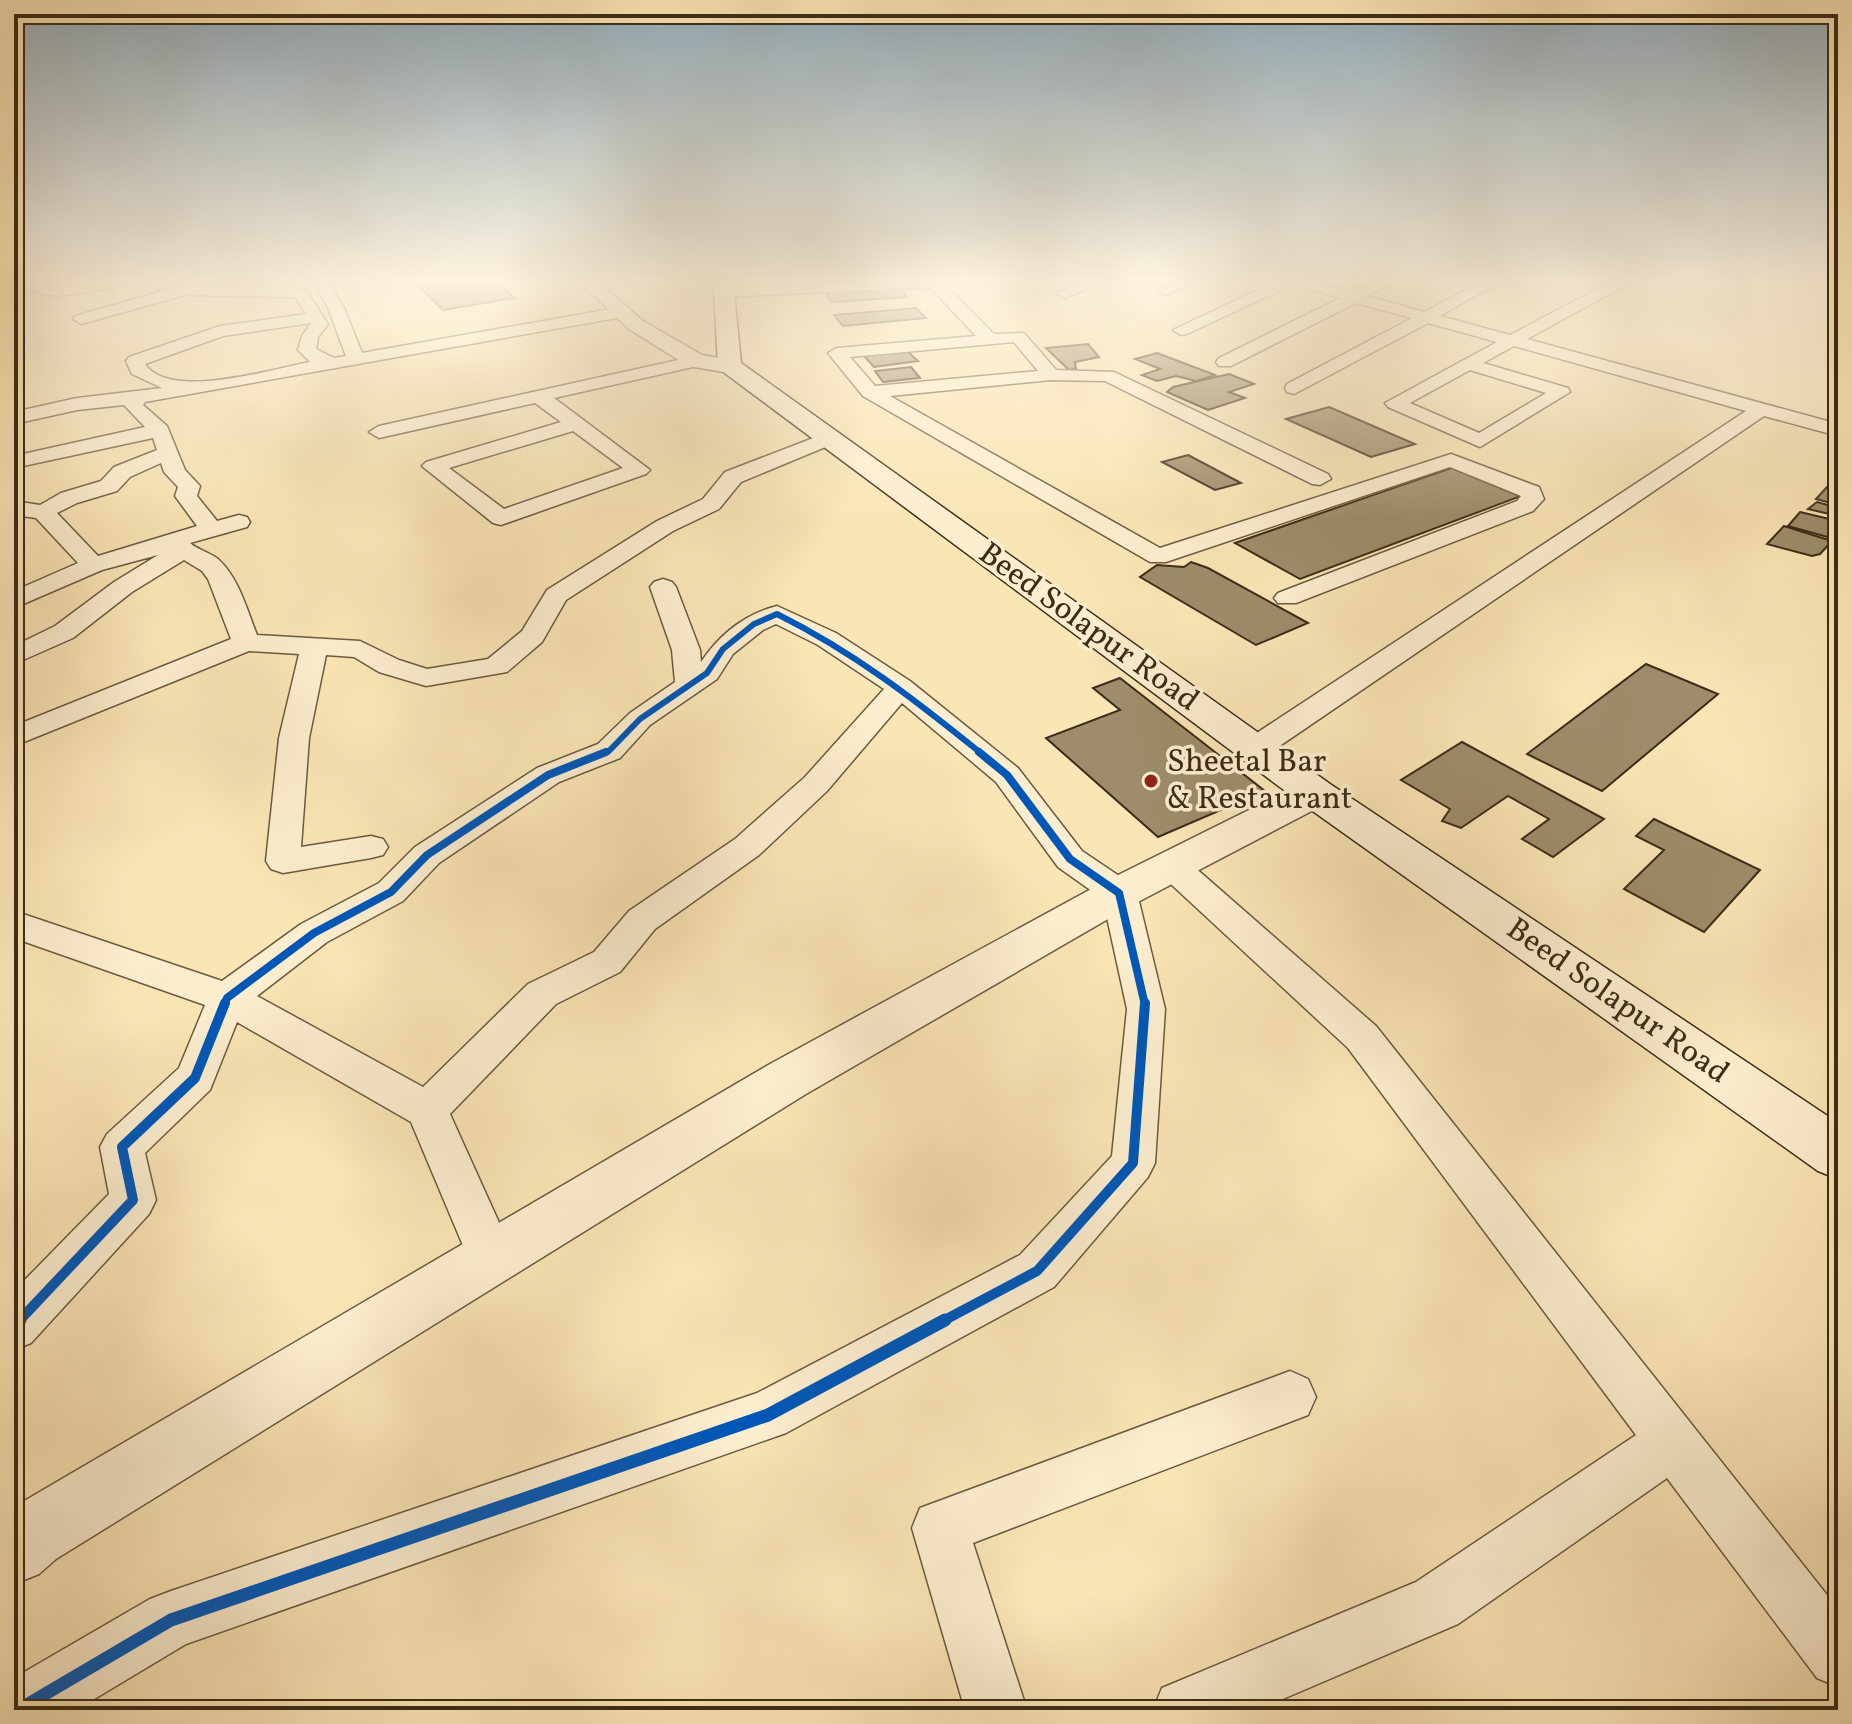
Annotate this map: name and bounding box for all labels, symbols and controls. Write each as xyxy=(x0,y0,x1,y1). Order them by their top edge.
street label: Beed Solapur Road xyxy=(969,533,1207,723)
place label: Sheetal Bar & Restaurant xyxy=(1167,741,1352,822)
marker: Sheetal Bar & Restaurant xyxy=(1142,772,1160,790)
street label: Beed Solapur Road xyxy=(1497,909,1737,1095)

